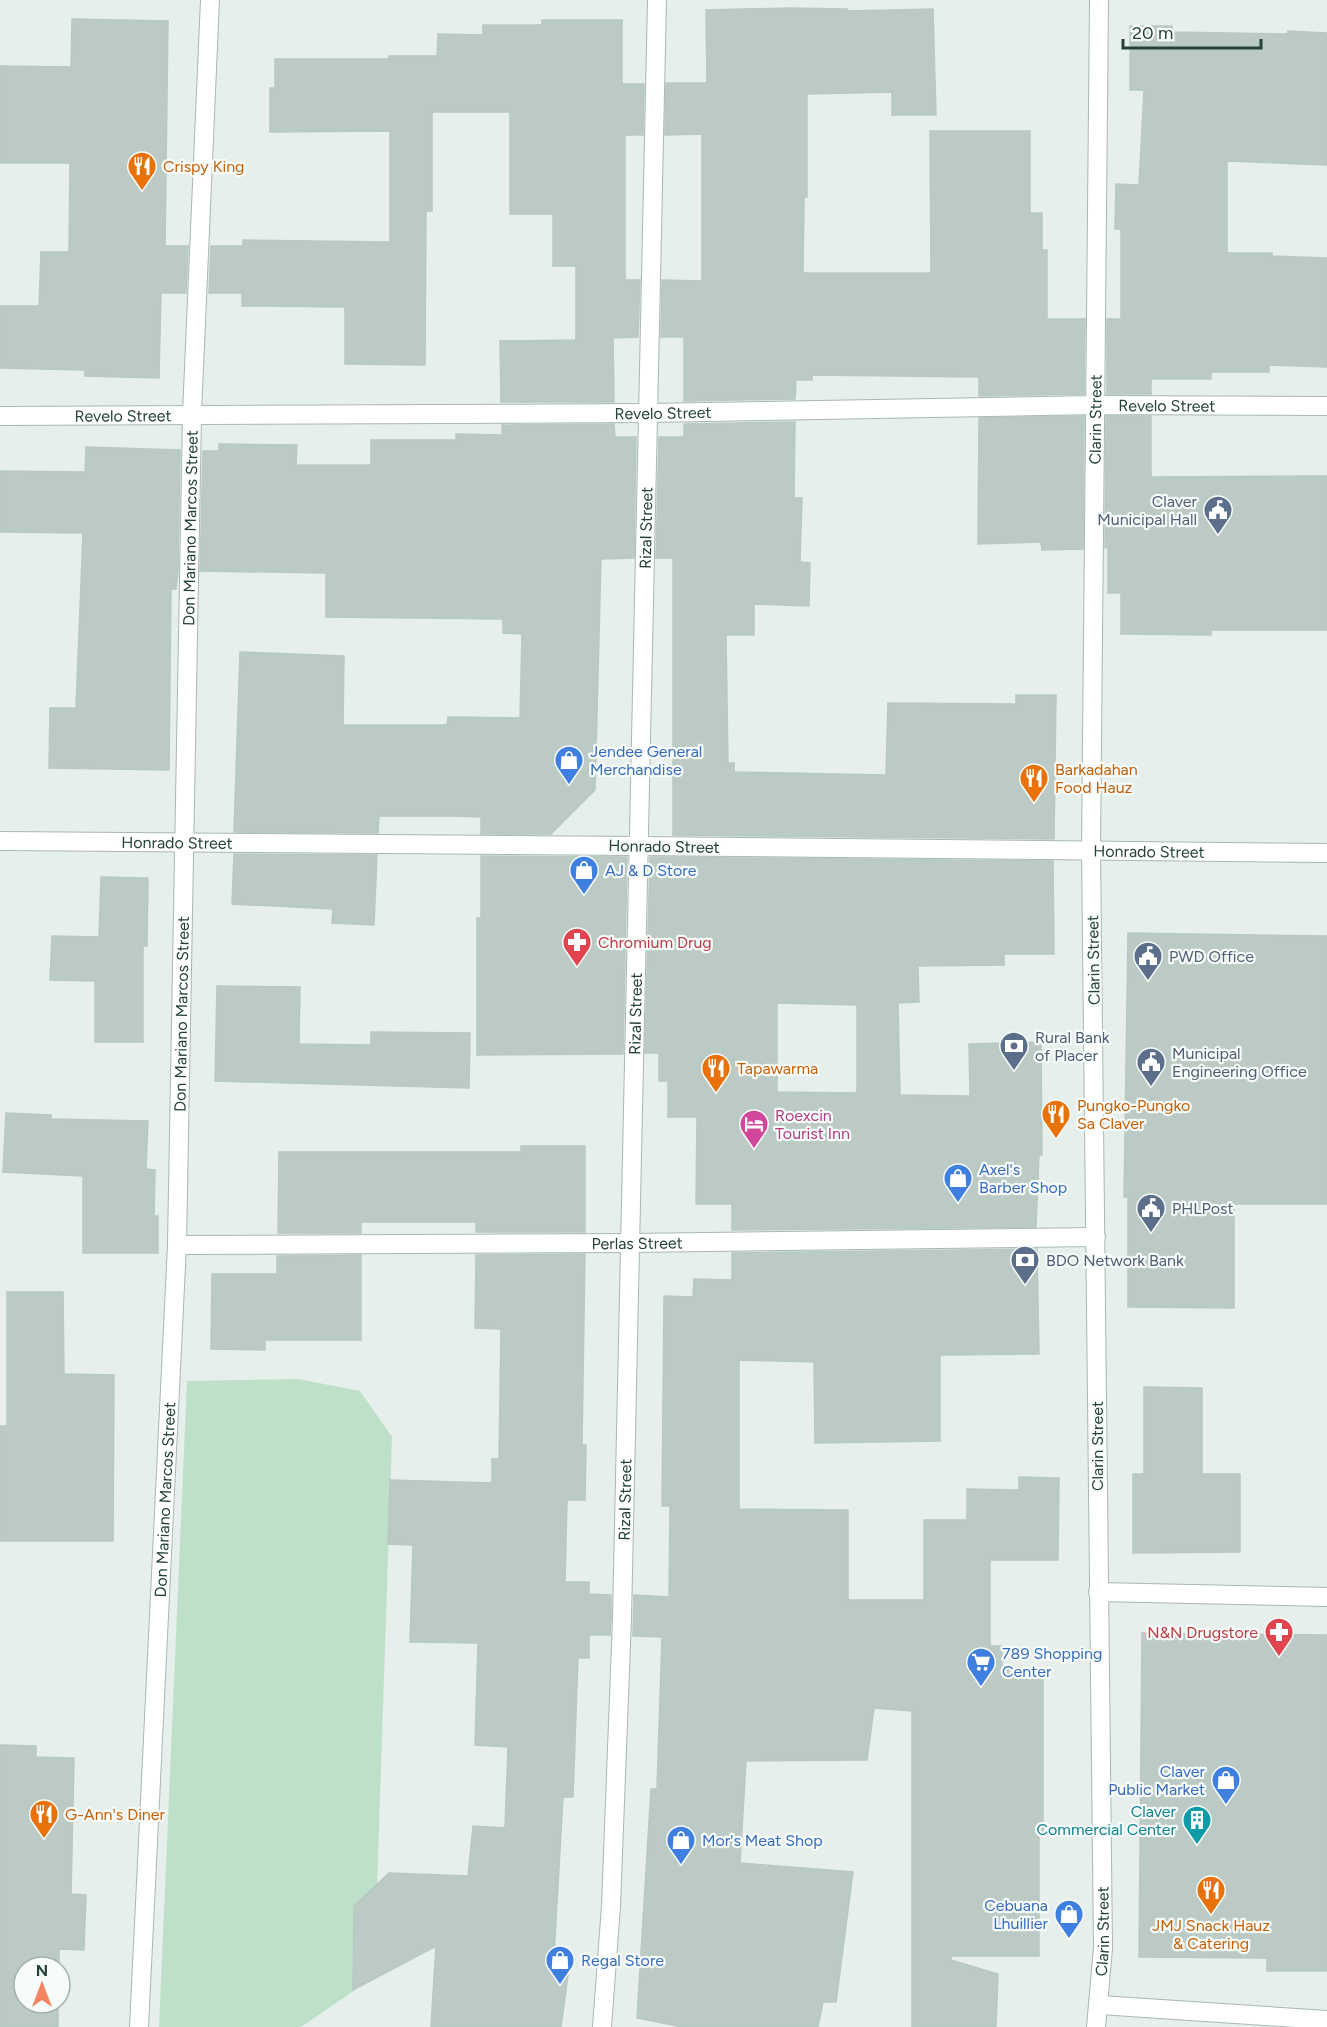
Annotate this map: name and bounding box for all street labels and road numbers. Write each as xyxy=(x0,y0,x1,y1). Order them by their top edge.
street label: Clarin Street xyxy=(1086,374,1105,465)
street label: Revelo Street xyxy=(1118,396,1216,416)
street label: Revelo Street xyxy=(614,403,712,423)
street label: Revelo Street xyxy=(74,406,172,426)
street label: Don Mariano Marcos Street xyxy=(179,430,202,626)
street label: Rizal Street xyxy=(636,487,656,569)
street label: Honrado Street xyxy=(121,833,233,853)
street label: Honrado Street xyxy=(608,836,720,857)
street label: Honrado Street xyxy=(1093,842,1205,862)
street label: Clarin Street xyxy=(1083,915,1104,1005)
street label: Don Mariano Marcos Street xyxy=(170,916,193,1112)
street label: Rizal Street xyxy=(625,972,646,1055)
street label: Perlas Street xyxy=(591,1233,683,1253)
street label: Don Mariano Marcos Street xyxy=(151,1401,179,1598)
street label: Clarin Street xyxy=(1088,1401,1107,1491)
street label: Rizal Street xyxy=(615,1458,635,1541)
street label: Clarin Street xyxy=(1092,1886,1113,1977)

